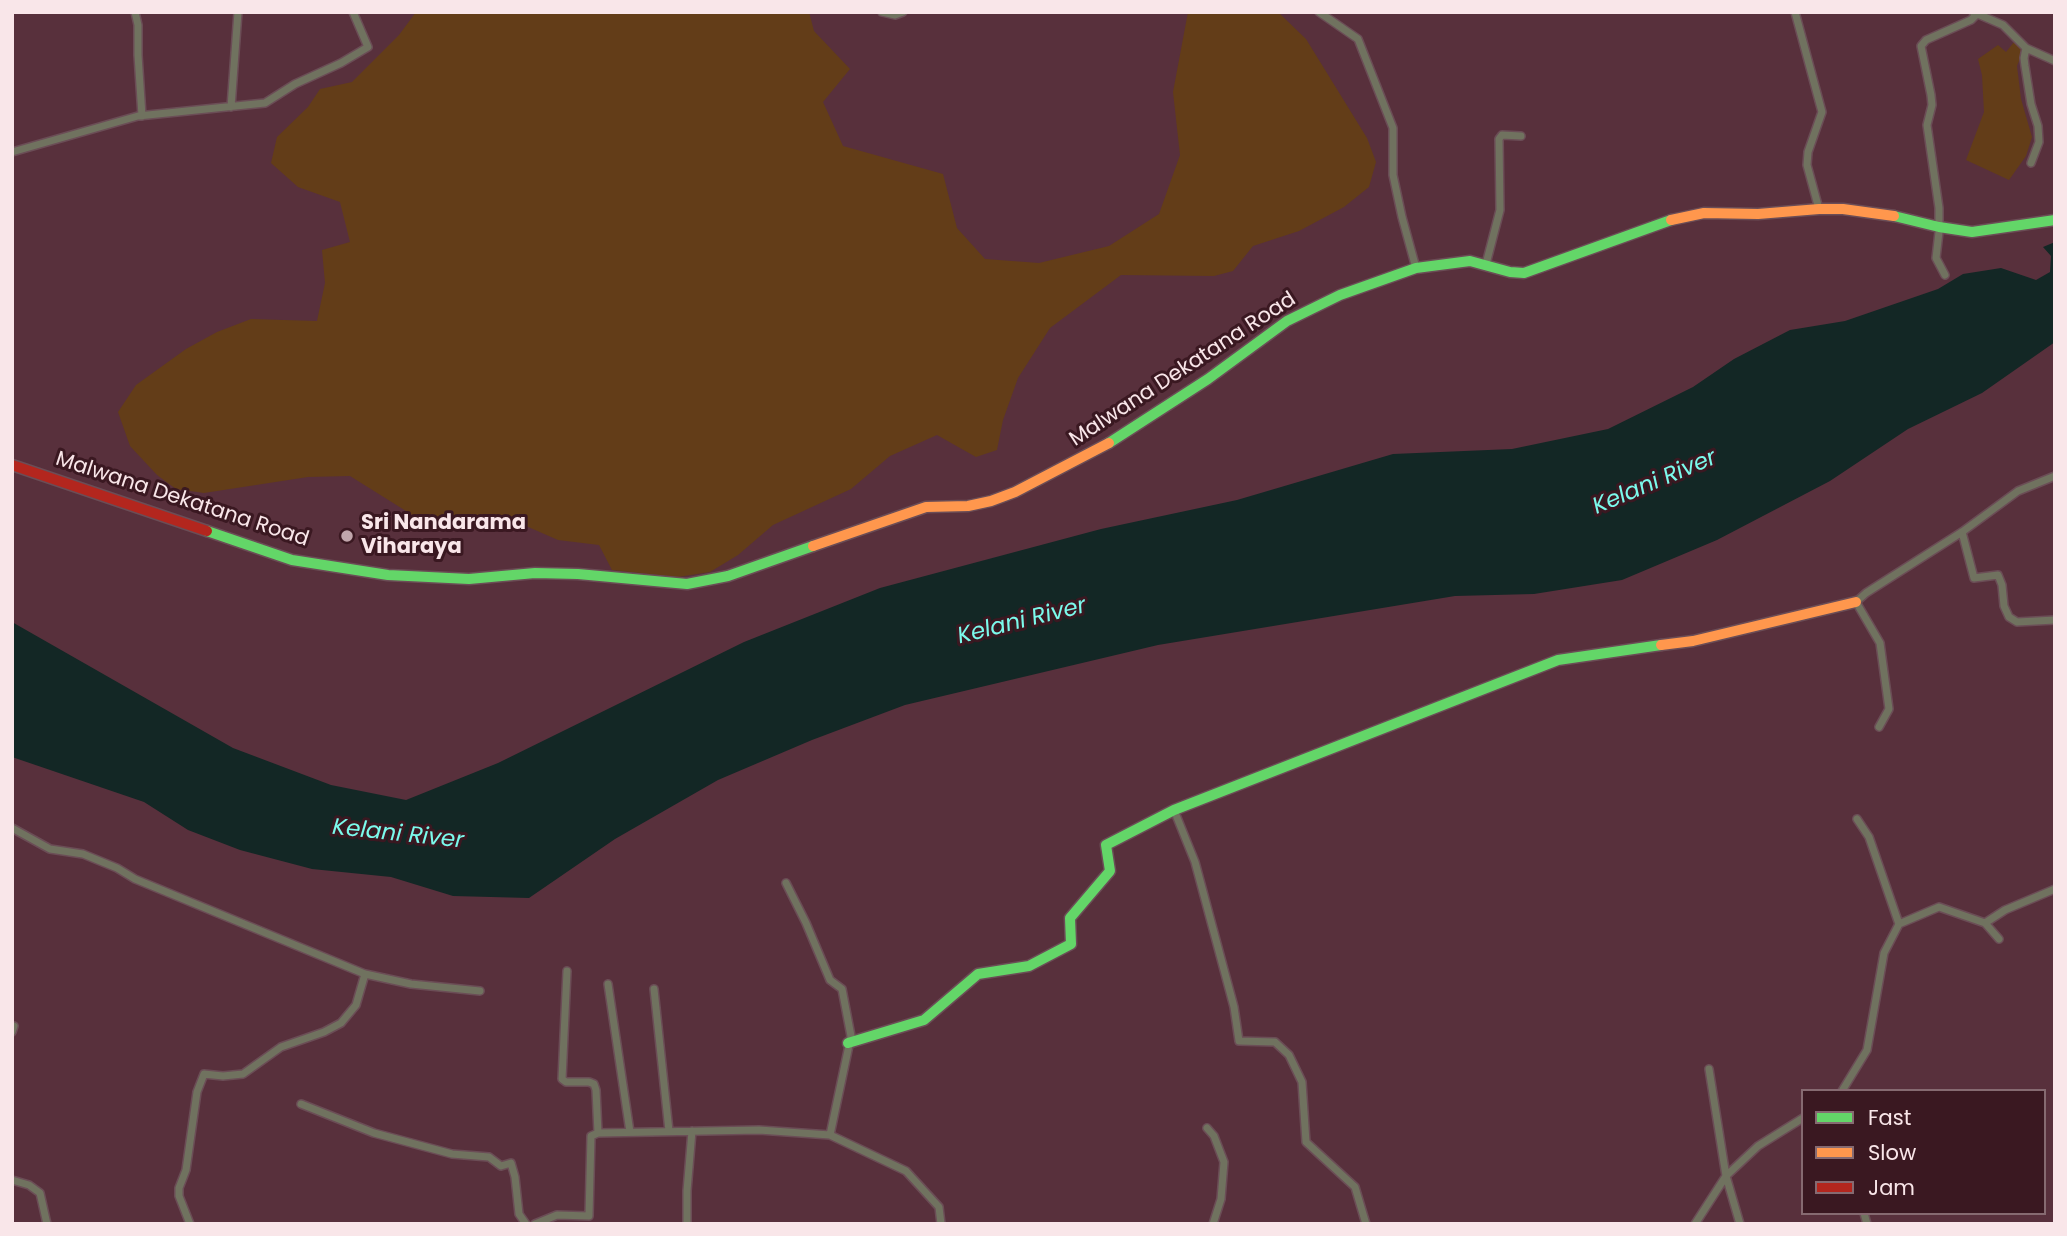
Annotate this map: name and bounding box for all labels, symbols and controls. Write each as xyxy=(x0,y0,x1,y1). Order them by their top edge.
street label: Malwana Dekatana Road xyxy=(1065,287,1301,453)
water label: Kelani River xyxy=(1589,445,1721,521)
street label: Malwana Dekatana Road xyxy=(52,447,312,553)
place label: Sri Nandarama Viharaya xyxy=(361,511,526,561)
marker: Sri Nandarama Viharaya xyxy=(339,528,355,544)
water label: Kelani River xyxy=(955,593,1089,651)
water label: Kelani River xyxy=(331,814,465,856)
legend xyxy=(1801,1089,2046,1215)
text: Fast xyxy=(1868,1103,1911,1132)
text: Slow xyxy=(1868,1138,1916,1167)
text: Jam xyxy=(1868,1173,1915,1202)

